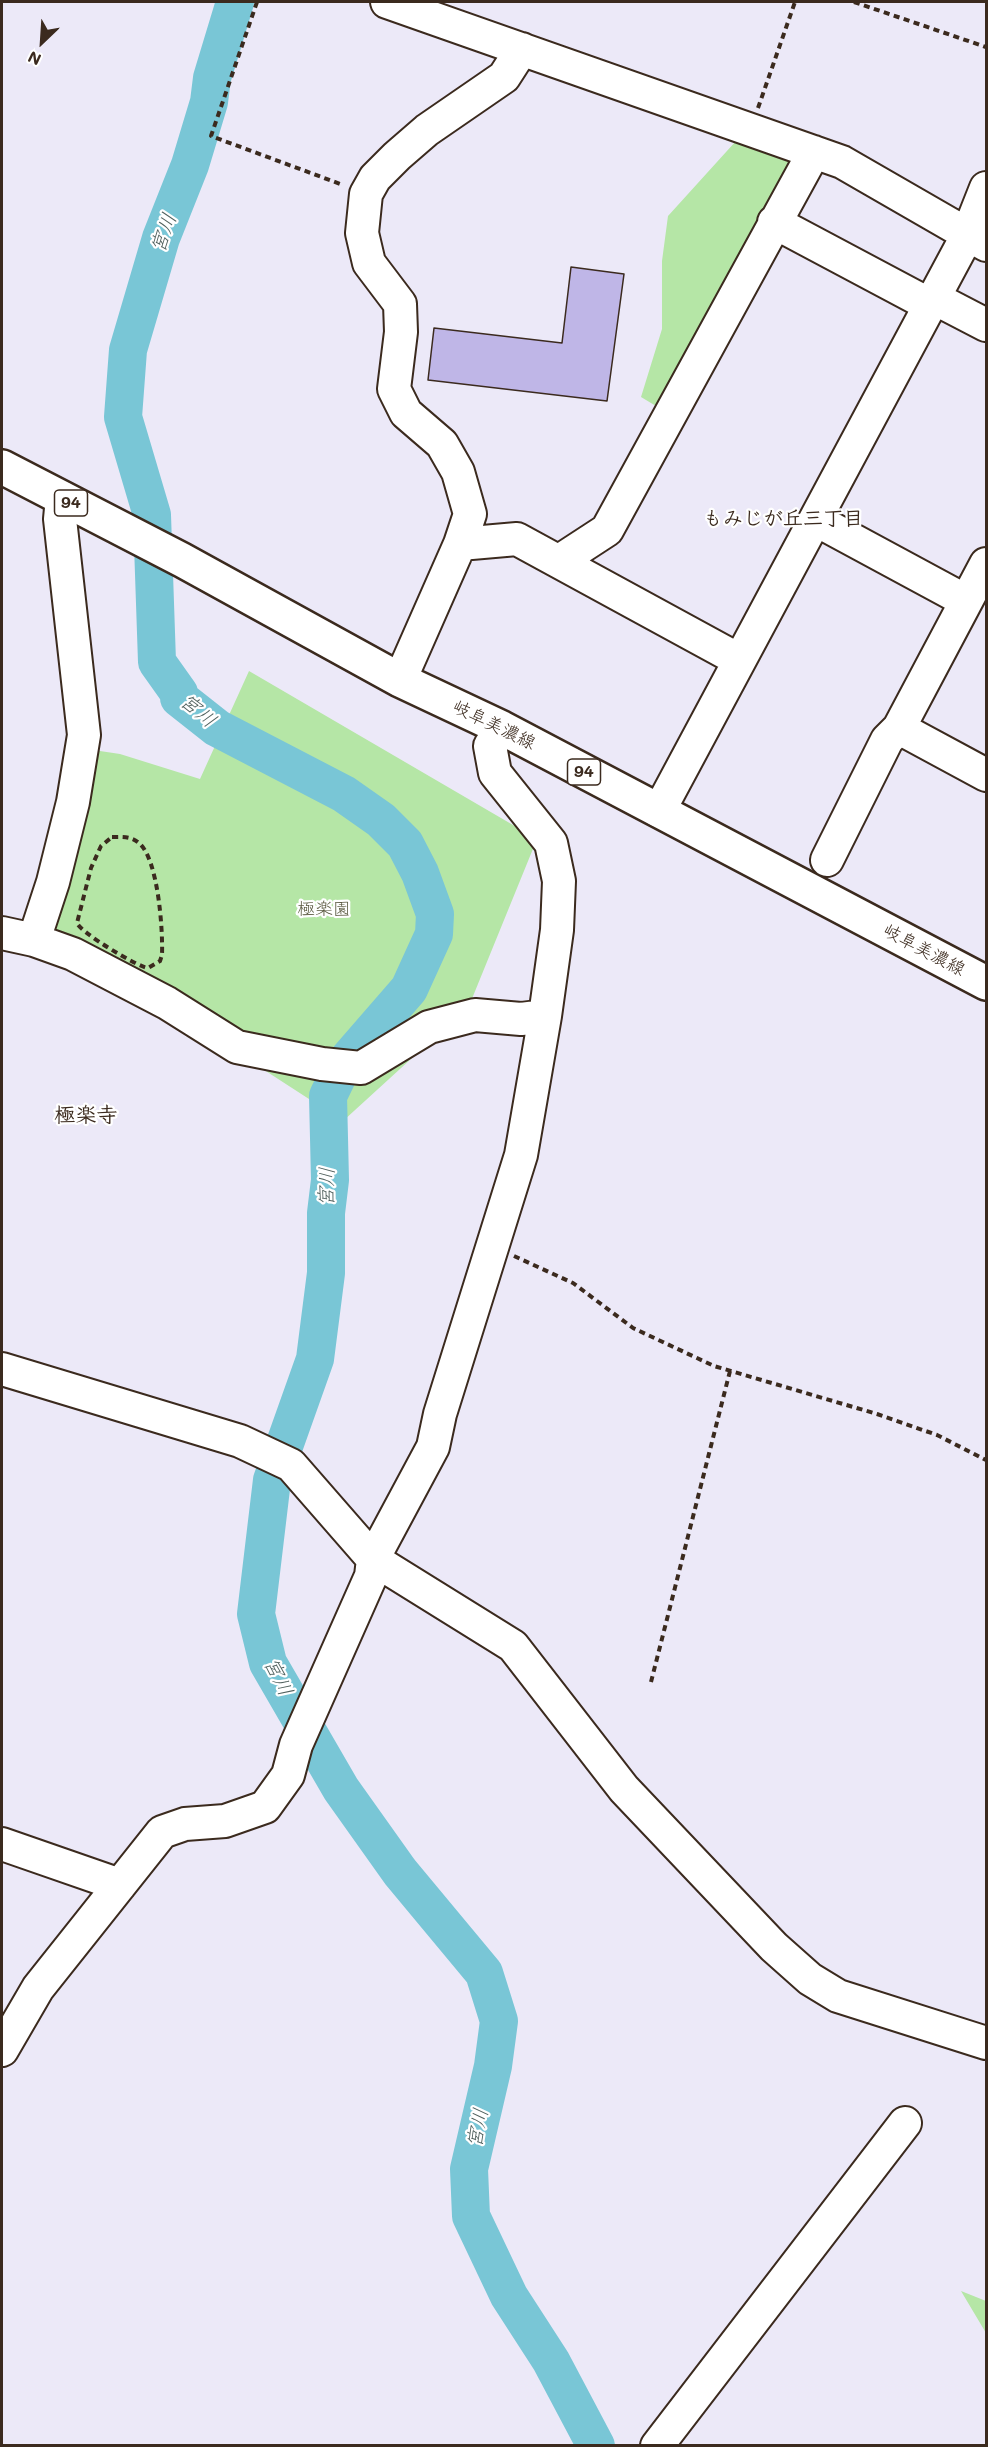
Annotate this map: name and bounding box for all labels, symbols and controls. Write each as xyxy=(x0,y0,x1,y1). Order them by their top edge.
north arrow xyxy=(12,12,72,72)
text: N xyxy=(24,47,44,71)
water label: 宮川 xyxy=(146,210,182,256)
road number: 94 xyxy=(54,490,88,516)
district label: もみじが丘三丁目 xyxy=(703,507,863,531)
water label: 宮川 xyxy=(175,689,221,733)
street label: 岐阜美濃線 xyxy=(449,696,539,754)
road number: 94 xyxy=(568,759,600,785)
park label: 極楽園 xyxy=(297,898,351,920)
street label: 岐阜美濃線 xyxy=(879,919,969,981)
district label: 極楽寺 xyxy=(55,1103,117,1129)
water label: 宮川 xyxy=(315,1167,339,1207)
water label: 宮川 xyxy=(258,1654,298,1700)
water label: 宮川 xyxy=(462,2106,494,2150)

